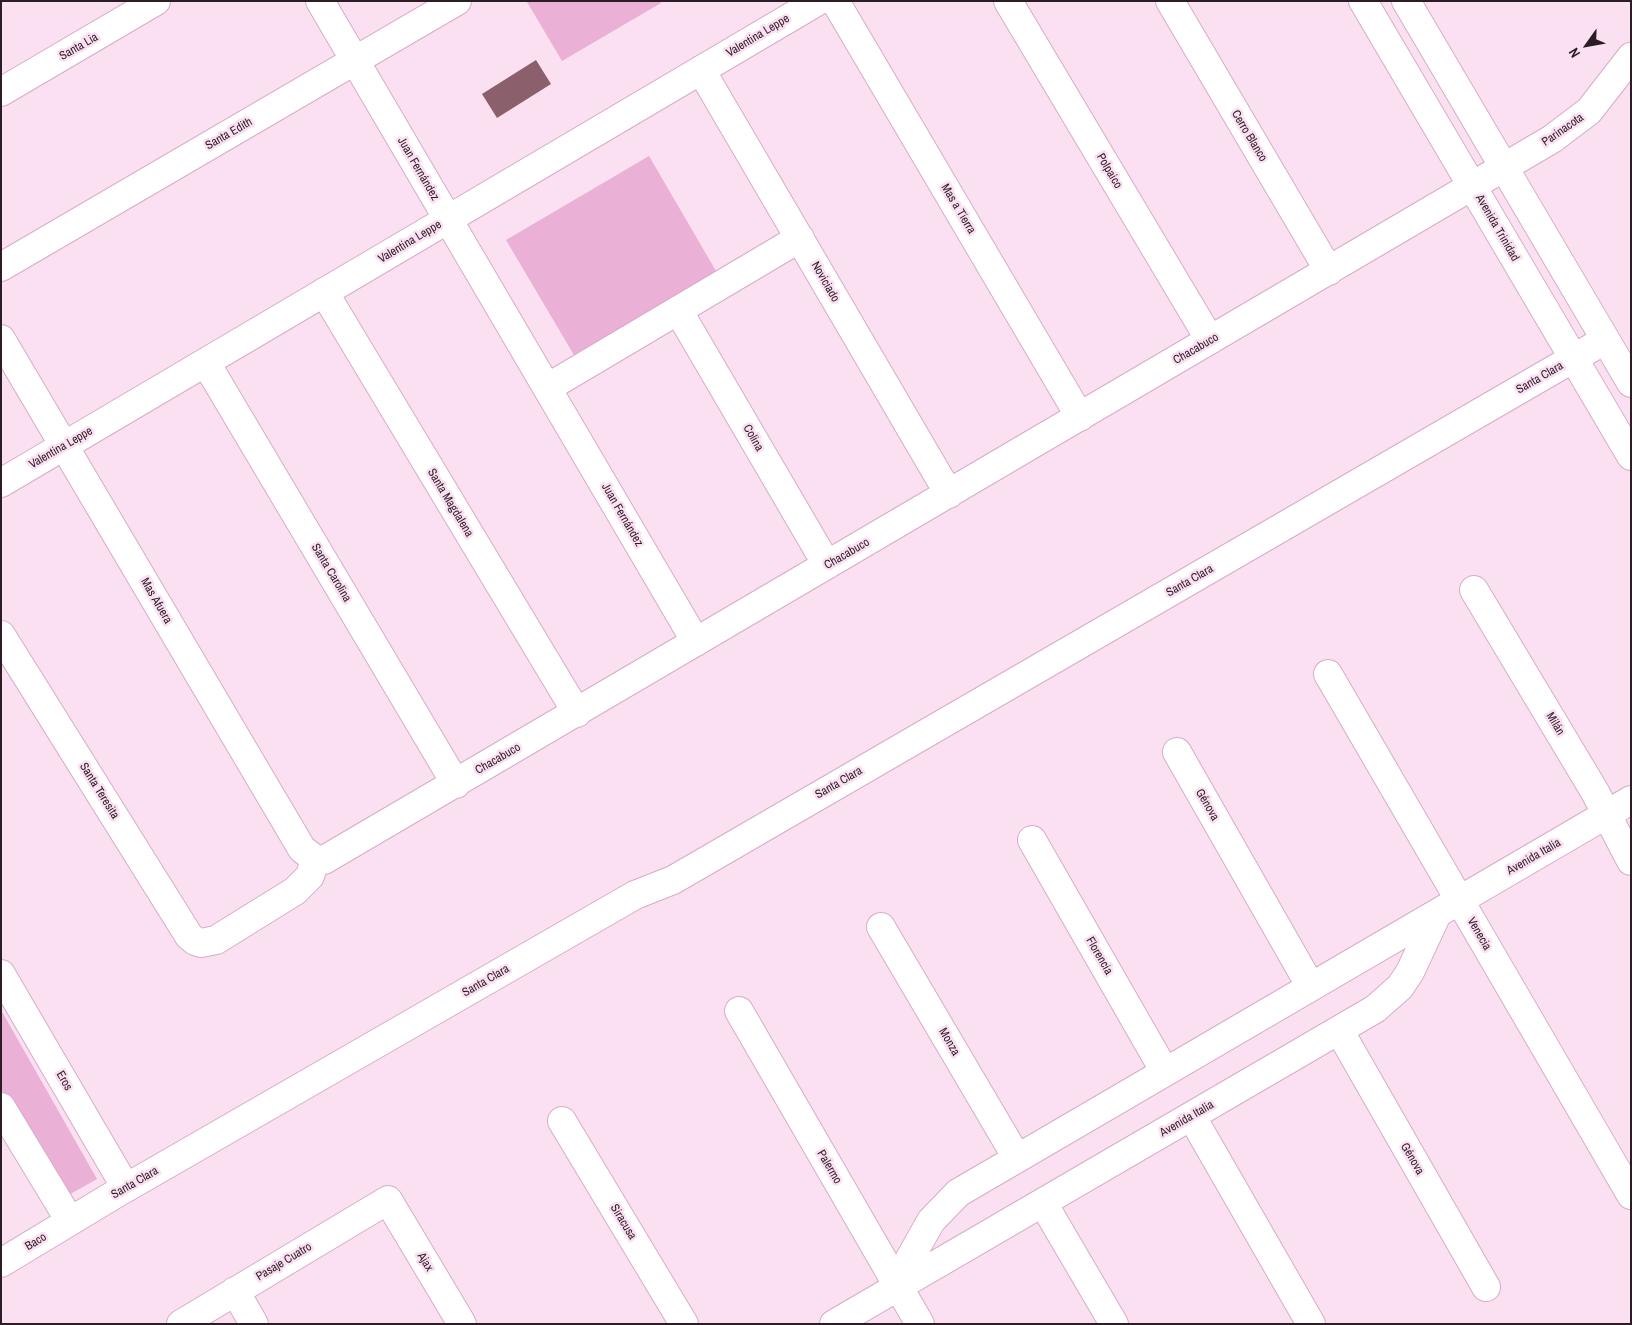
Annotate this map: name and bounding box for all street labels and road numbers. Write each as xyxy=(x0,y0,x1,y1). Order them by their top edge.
street label: Valentina Leppe xyxy=(724,12,792,60)
street label: Santa Lia xyxy=(57,30,101,64)
street label: Cerro Blanco xyxy=(1228,108,1270,164)
street label: Parinacota xyxy=(1539,110,1587,150)
street label: Santa Edith xyxy=(203,115,255,153)
street label: Juan Fernández xyxy=(394,135,442,203)
street label: Polpaico xyxy=(1093,151,1125,191)
street label: Mas a Tierra xyxy=(938,181,978,237)
street label: Avenida Trinidad xyxy=(1472,192,1522,264)
street label: Valentina Leppe xyxy=(376,218,444,266)
street label: Noviciado xyxy=(808,259,842,305)
street label: Chacabuco xyxy=(1171,330,1221,368)
street label: Santa Clara xyxy=(1514,359,1566,397)
street label: Colina xyxy=(740,422,766,454)
street label: Valentina Leppe xyxy=(27,424,95,472)
street label: Santa Magdalena xyxy=(424,466,476,540)
street label: Juan Fernández xyxy=(598,481,646,549)
street label: Chacabuco xyxy=(822,535,872,573)
street label: Santa Carolina xyxy=(308,541,354,605)
street label: Santa Clara xyxy=(1164,562,1216,600)
street label: Mas Afuera xyxy=(137,576,175,626)
street label: Milán xyxy=(1543,710,1567,738)
street label: Chacabuco xyxy=(473,740,523,778)
street label: Santa Teresita xyxy=(76,760,122,822)
street label: Santa Clara xyxy=(813,764,865,802)
street label: Génova xyxy=(1192,786,1222,824)
street label: Avenida Italia xyxy=(1504,836,1564,878)
street label: Venecia xyxy=(1464,915,1494,953)
street label: Florencia xyxy=(1083,935,1115,977)
street label: Santa Clara xyxy=(460,962,512,1000)
street label: Monza xyxy=(935,1026,963,1058)
street label: Eros xyxy=(53,1069,75,1093)
street label: Avenida Italia xyxy=(1157,1098,1217,1140)
street label: Génova xyxy=(1397,1140,1427,1178)
street label: Palermo xyxy=(814,1148,844,1186)
street label: Santa Clara xyxy=(109,1164,161,1202)
street label: Siracusa xyxy=(607,1202,639,1242)
street label: Baco xyxy=(23,1230,49,1254)
street label: Pasaje Cuatro xyxy=(254,1240,314,1284)
street label: Ajax xyxy=(414,1250,436,1274)

